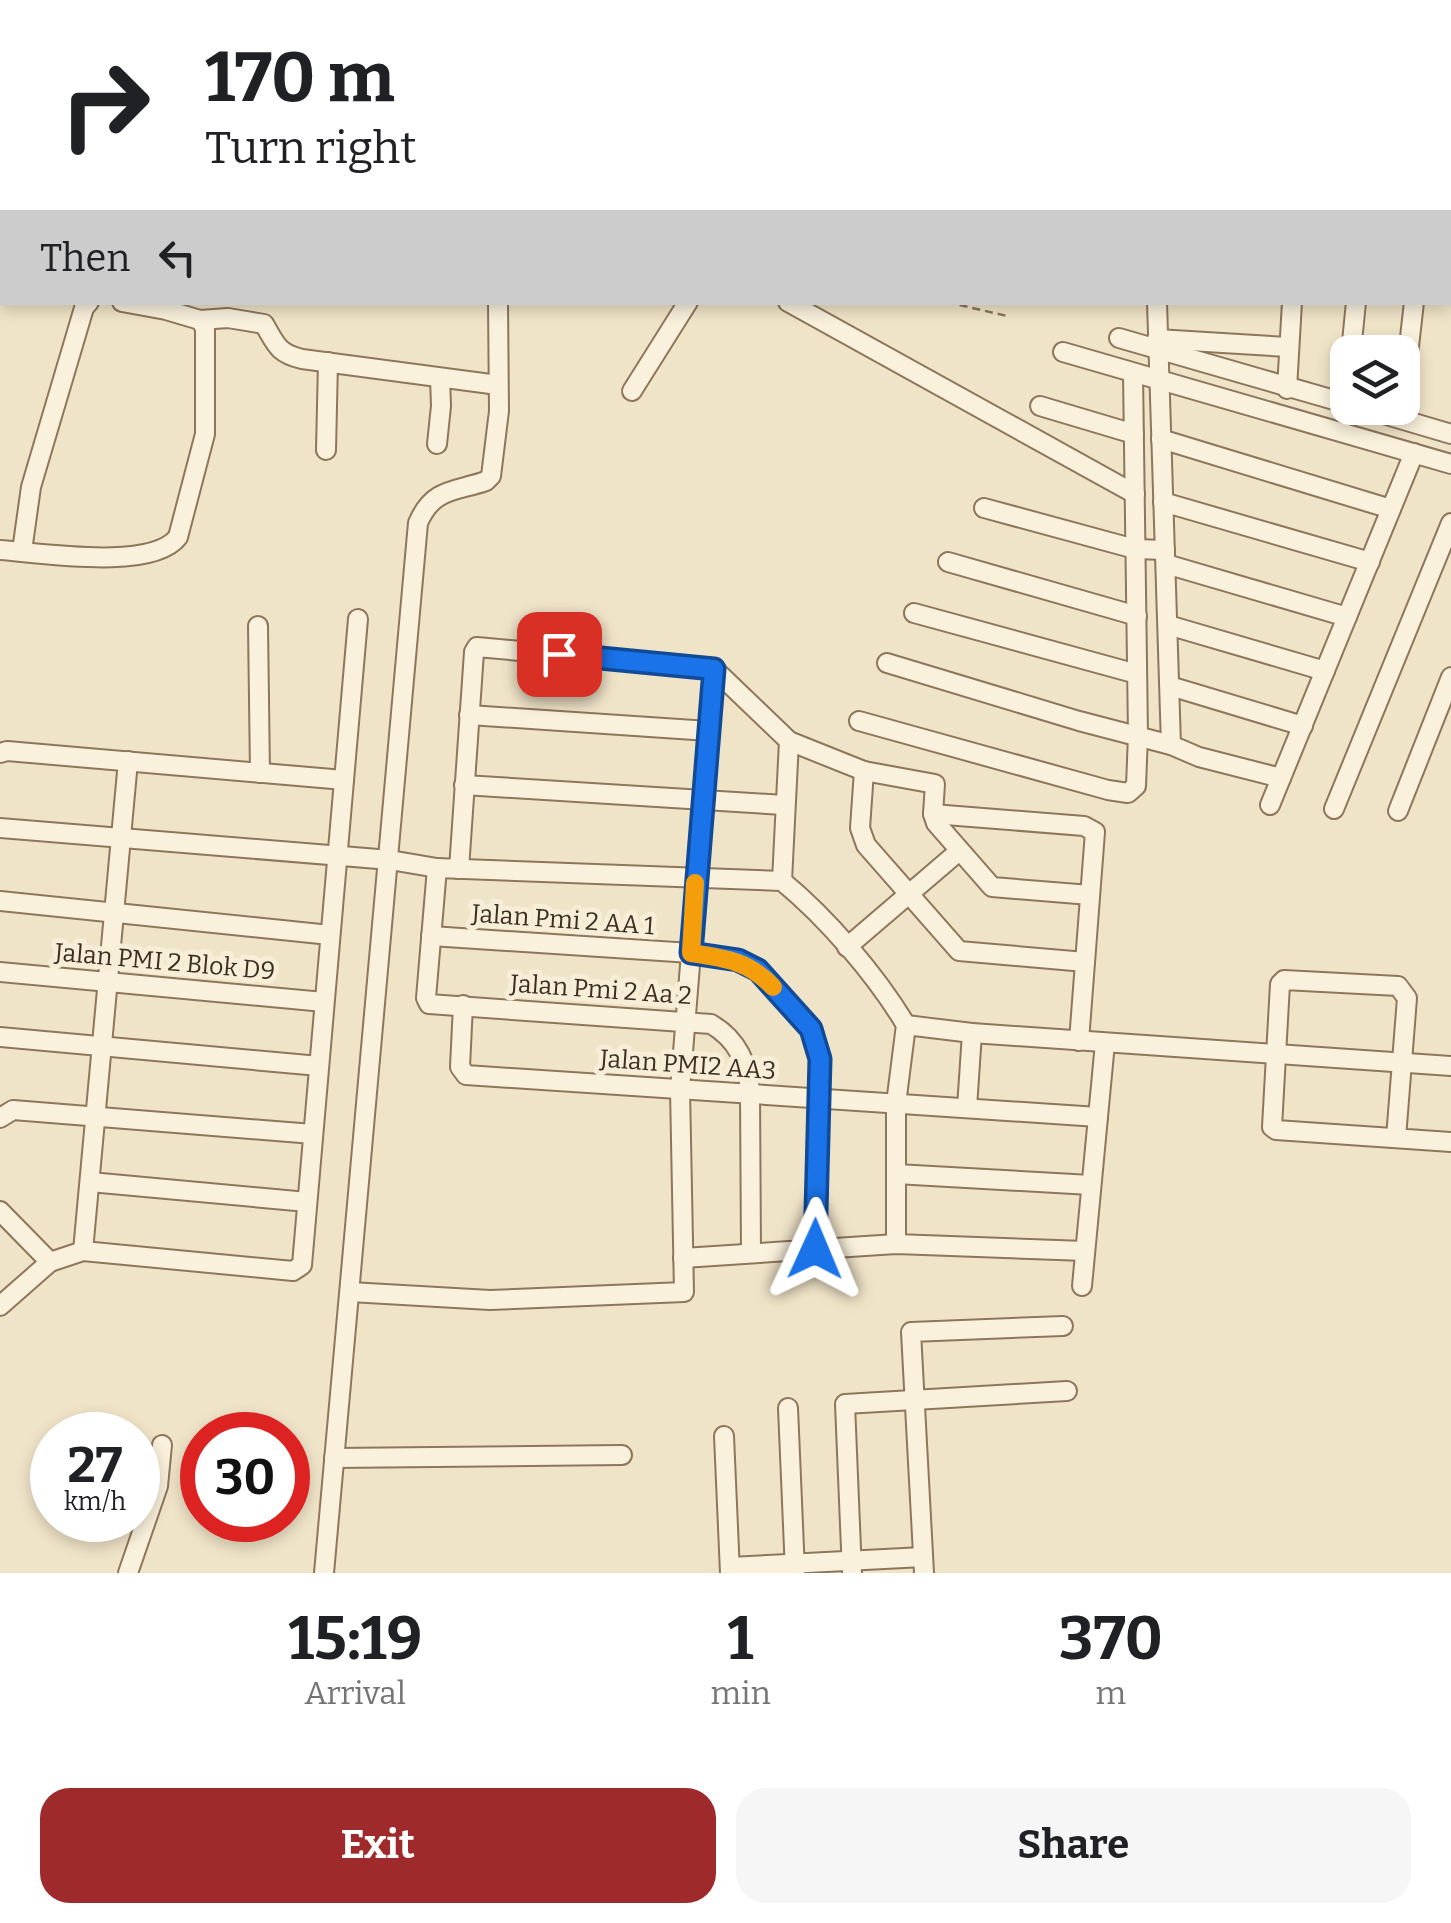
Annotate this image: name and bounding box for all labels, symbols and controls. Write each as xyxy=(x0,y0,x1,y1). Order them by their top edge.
text: 170 m xyxy=(205,36,395,120)
icon: right xyxy=(40,40,170,170)
text: Turn right xyxy=(205,121,417,175)
icon: left xyxy=(150,230,205,285)
text: Then xyxy=(40,235,130,281)
map controls xyxy=(1330,335,1420,425)
button: layers xyxy=(1330,335,1420,425)
pin xyxy=(517,612,602,697)
icon: arrive xyxy=(532,627,587,682)
street label: Jalan Pmi 2 AA 1 xyxy=(470,899,655,941)
street label: Jalan PMI 2 Blok D9 xyxy=(53,937,276,987)
street label: Jalan Pmi 2 Aa 2 xyxy=(508,969,693,1011)
street label: Jalan PMI2 AA3 xyxy=(598,1044,777,1086)
position arrow xyxy=(763,1197,867,1301)
speed limit sign: 30 xyxy=(180,1412,310,1542)
text: 27 xyxy=(68,1435,122,1495)
text: km/h xyxy=(64,1487,126,1517)
text: 15:19 xyxy=(288,1603,422,1675)
text: 1 xyxy=(728,1603,754,1675)
text: 370 xyxy=(1059,1603,1163,1675)
text: Arrival xyxy=(305,1674,406,1712)
text: min xyxy=(710,1674,771,1712)
text: m xyxy=(1096,1674,1126,1712)
button: Exit xyxy=(40,1788,716,1903)
button: Share xyxy=(736,1788,1411,1903)

